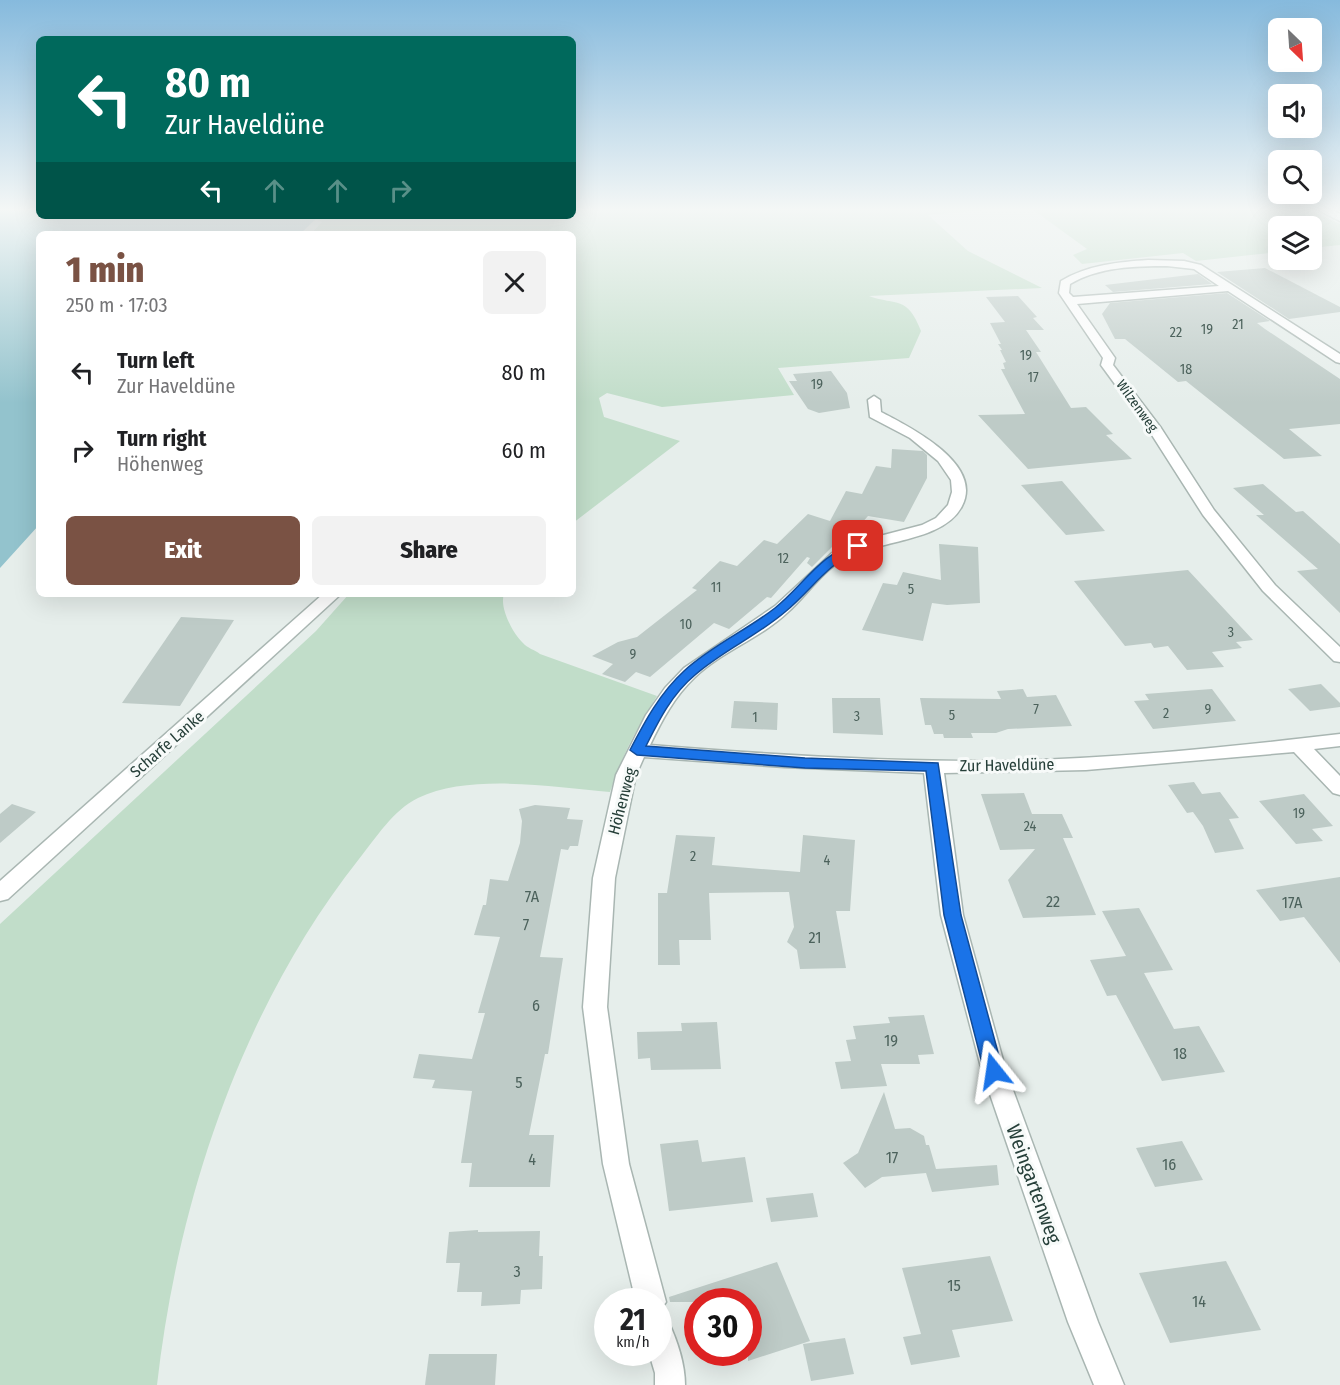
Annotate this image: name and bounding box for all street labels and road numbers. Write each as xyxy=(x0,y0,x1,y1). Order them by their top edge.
street label: Wilzenweg xyxy=(1112,377,1162,436)
street label: Scharfe Lanke xyxy=(126,707,208,781)
street label: Zur Haveldüne xyxy=(960,755,1055,775)
street label: Höhenweg xyxy=(604,765,640,837)
street label: Weingartenweg xyxy=(1001,1121,1067,1247)

